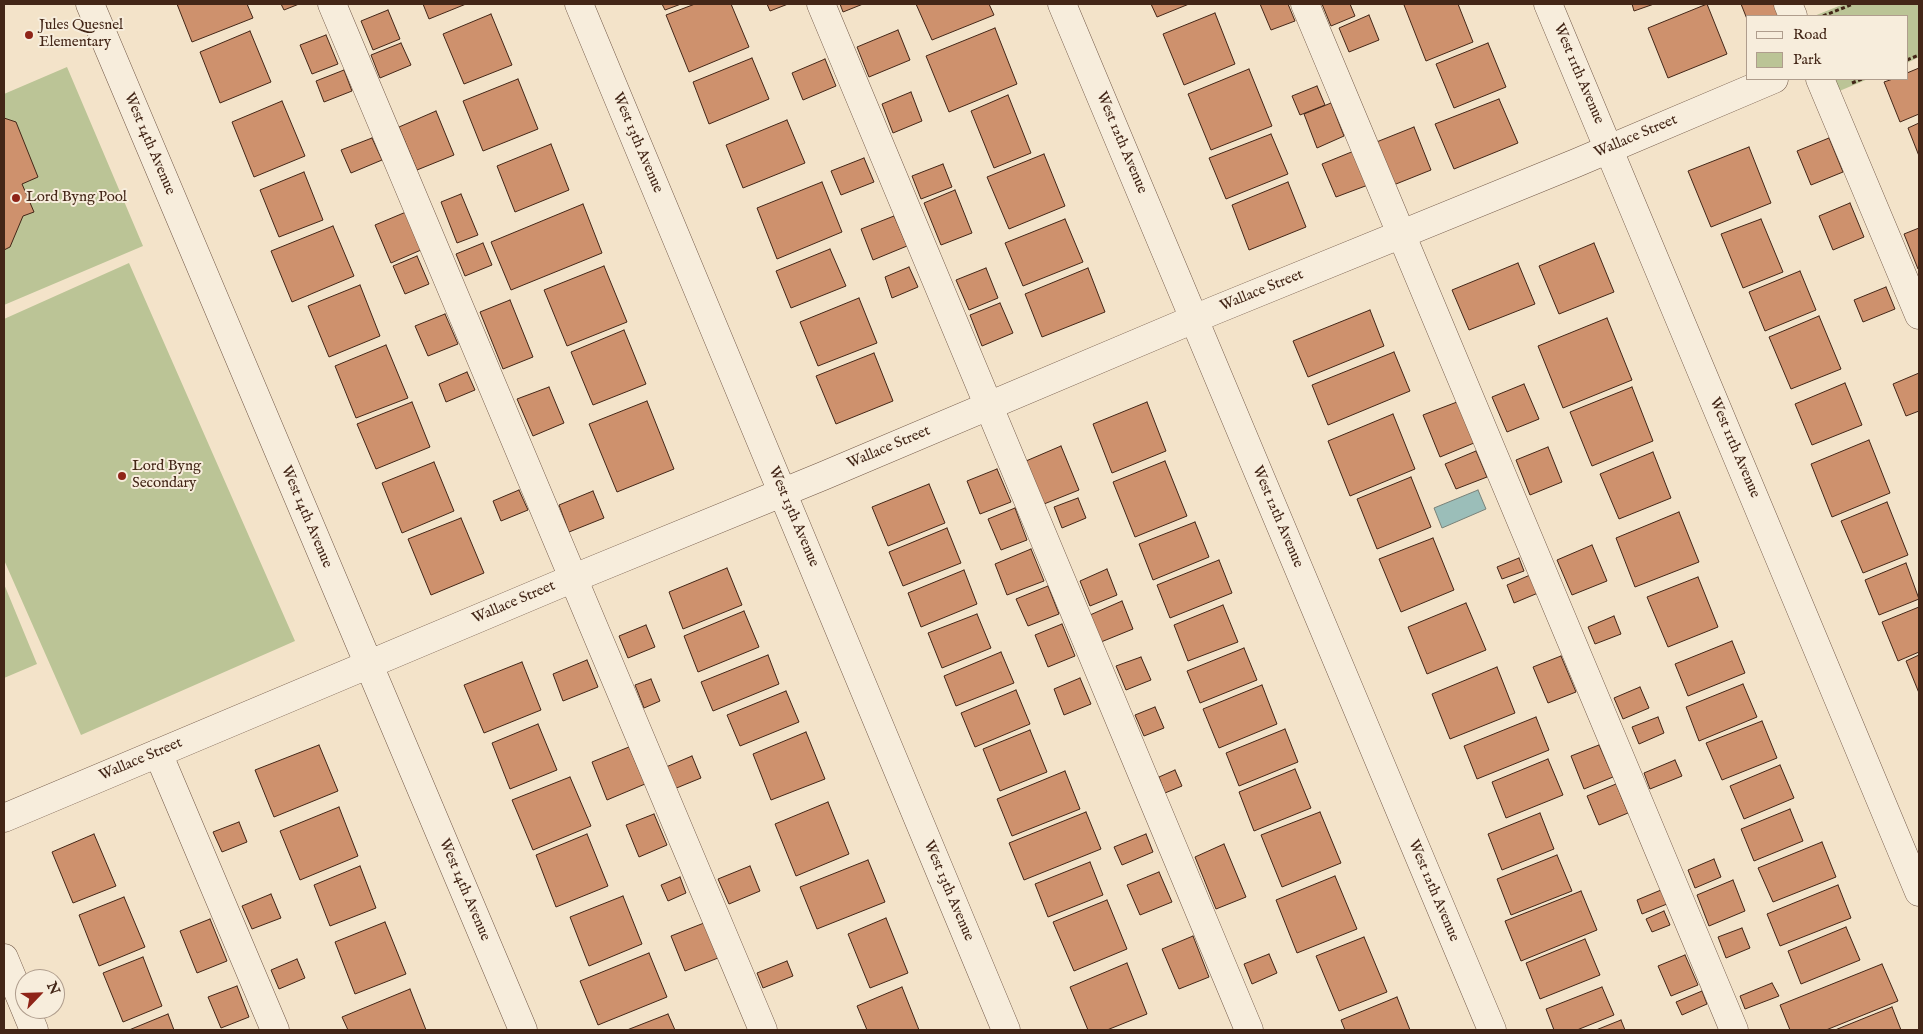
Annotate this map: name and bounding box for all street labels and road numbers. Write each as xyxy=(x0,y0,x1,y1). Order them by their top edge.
street label: West 11th Avenue xyxy=(1549,21,1607,127)
street label: West 12th Avenue xyxy=(1091,89,1151,197)
street label: West 14th Avenue xyxy=(119,90,179,198)
street label: West 13th Avenue xyxy=(608,90,666,196)
street label: Wallace Street xyxy=(1592,111,1680,163)
street label: Wallace Street xyxy=(1218,266,1306,316)
street label: West 11th Avenue xyxy=(1705,395,1763,501)
street label: Wallace Street xyxy=(845,422,933,474)
street label: West 14th Avenue xyxy=(276,463,336,571)
street label: West 12th Avenue xyxy=(1247,463,1307,571)
street label: West 13th Avenue xyxy=(764,464,822,570)
street label: Wallace Street xyxy=(470,577,558,629)
street label: Wallace Street xyxy=(97,734,185,786)
street label: West 14th Avenue xyxy=(434,836,494,944)
street label: West 12th Avenue xyxy=(1403,837,1463,945)
street label: West 13th Avenue xyxy=(919,838,977,944)

